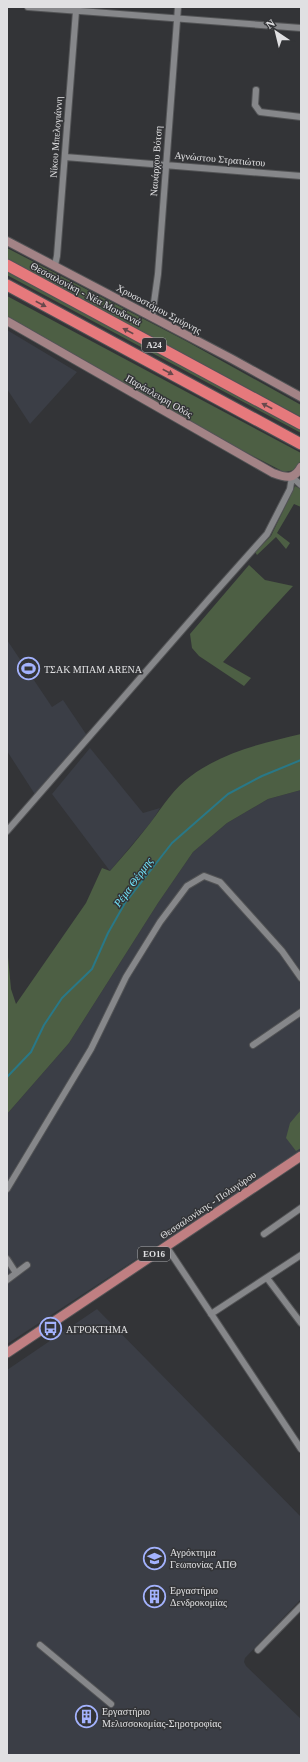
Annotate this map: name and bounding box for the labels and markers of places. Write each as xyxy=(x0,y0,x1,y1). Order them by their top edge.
sports icon: ΤΣΑΚ ΜΠΑΜ ARENA xyxy=(16,656,42,682)
place label: ΤΣΑΚ ΜΠΑΜ ARENA xyxy=(44,664,143,675)
bus stop icon: ΑΓΡΟΚΤΗΜΑ xyxy=(37,1316,63,1342)
place label: ΑΓΡΟΚΤΗΜΑ xyxy=(66,1324,129,1335)
school or university icon: Αγρόκτημα Γεωπονίας ΑΠΘ xyxy=(141,1545,167,1571)
place label: Αγρόκτημα Γεωπονίας ΑΠΘ xyxy=(170,1547,237,1570)
building icon: Εργαστήριο Δενδροκομίας xyxy=(142,1583,168,1609)
place label: Εργαστήριο Δενδροκομίας xyxy=(170,1585,227,1608)
building icon: Εργαστήριο Μελισσοκομίας-Σηροτροφίας xyxy=(73,1704,99,1730)
place label: Εργαστήριο Μελισσοκομίας-Σηροτροφίας xyxy=(102,1706,221,1729)

